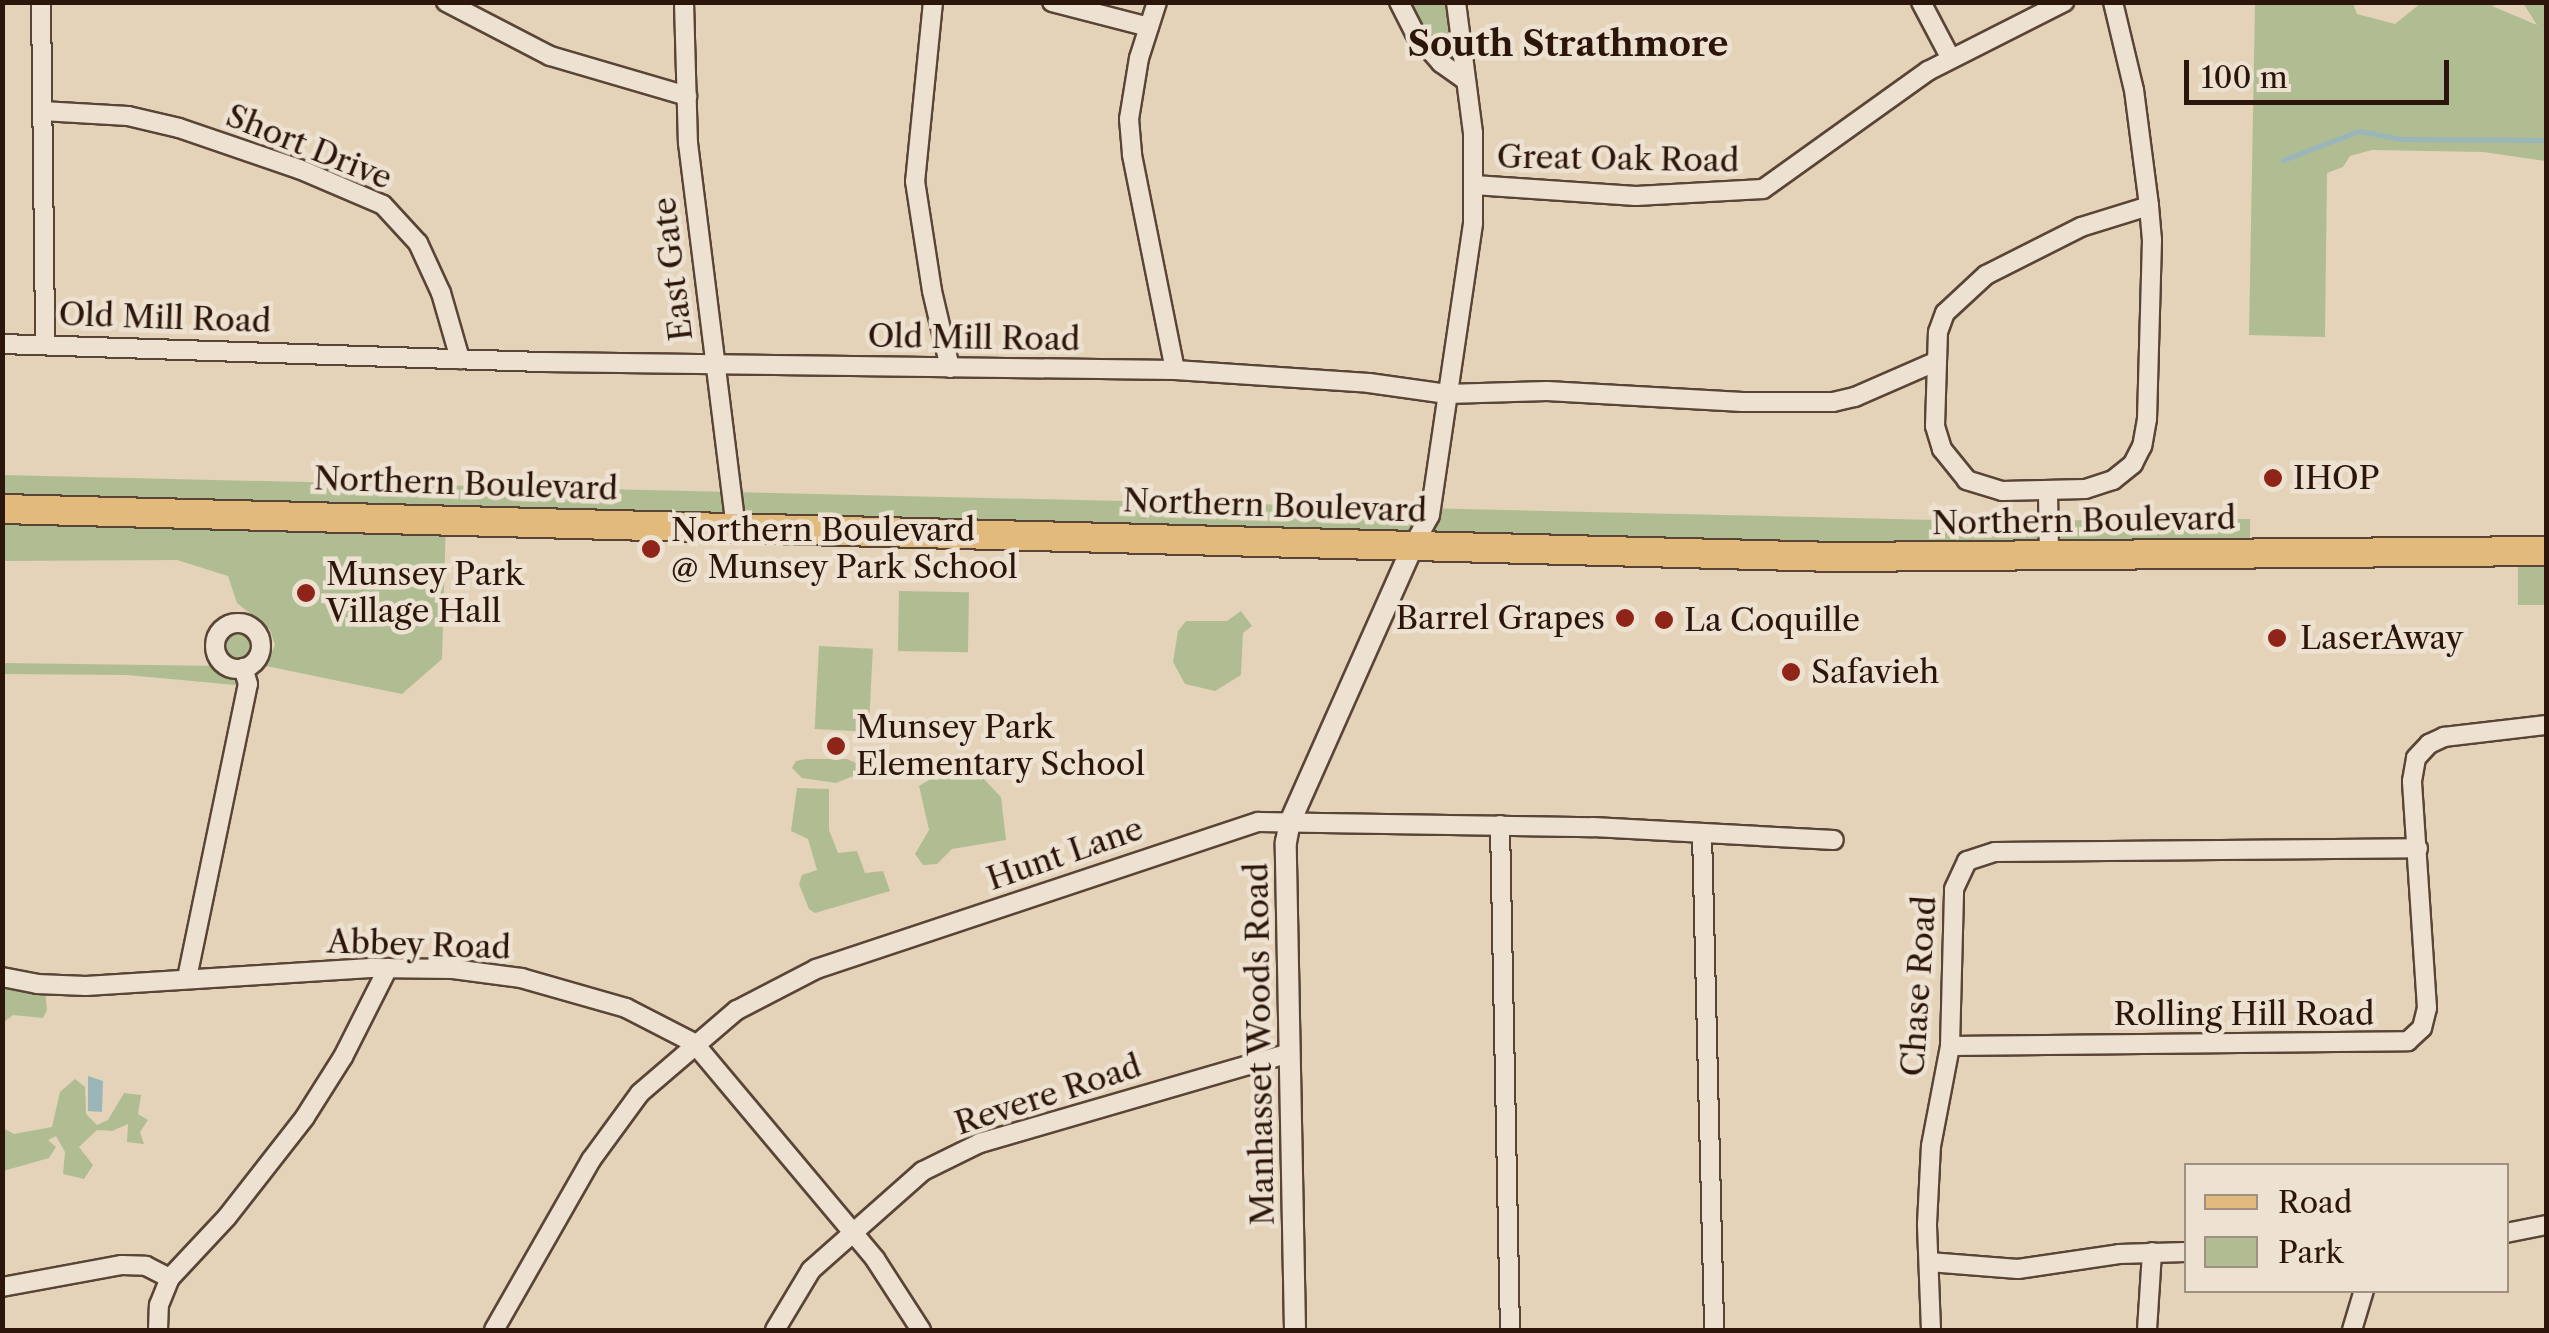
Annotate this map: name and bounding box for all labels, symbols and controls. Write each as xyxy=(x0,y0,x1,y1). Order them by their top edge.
district label: South Strathmore xyxy=(1407,23,1729,65)
scale bar xyxy=(2189,40,2454,102)
text: 100 m xyxy=(2201,59,2288,96)
street label: Short Drive xyxy=(221,96,397,198)
street label: Great Oak Road xyxy=(1496,138,1740,180)
street label: East Gate xyxy=(645,195,701,343)
street label: Old Mill Road xyxy=(58,295,272,341)
street label: Old Mill Road xyxy=(867,317,1081,359)
place label: IHOP xyxy=(2293,459,2380,497)
street label: Northern Boulevard xyxy=(313,460,619,508)
marker: IHOP xyxy=(2262,467,2284,489)
street label: Northern Boulevard xyxy=(1122,482,1428,530)
street label: Northern Boulevard xyxy=(1932,499,2236,543)
place label: Northern Boulevard @ Munsey Park School xyxy=(671,512,1019,587)
marker: Northern Boulevard @ Munsey Park School xyxy=(640,538,662,560)
place label: Munsey Park Village Hall xyxy=(326,556,525,631)
marker: Munsey Park Village Hall xyxy=(295,582,317,604)
place label: Barrel Grapes xyxy=(1396,599,1605,637)
place label: La Coquille xyxy=(1684,601,1860,639)
marker: Barrel Grapes xyxy=(1614,607,1636,629)
marker: La Coquille xyxy=(1653,609,1675,631)
place label: LaserAway xyxy=(2300,619,2463,657)
marker: LaserAway xyxy=(2264,625,2290,651)
place label: Safavieh xyxy=(1811,653,1939,691)
marker: Safavieh xyxy=(1780,661,1802,683)
place label: Munsey Park Elementary School xyxy=(856,709,1146,784)
marker: Munsey Park Elementary School xyxy=(825,735,847,757)
street label: Hunt Lane xyxy=(982,809,1148,899)
street label: Manhasset Woods Road xyxy=(1238,862,1282,1226)
street label: Chase Road xyxy=(1894,894,1944,1078)
street label: Abbey Road xyxy=(326,923,512,967)
street label: Rolling Hill Road xyxy=(2114,995,2374,1033)
street label: Revere Road xyxy=(950,1047,1146,1143)
legend xyxy=(2184,1163,2509,1293)
text: Road xyxy=(2278,1184,2352,1221)
text: Park xyxy=(2278,1234,2343,1271)

